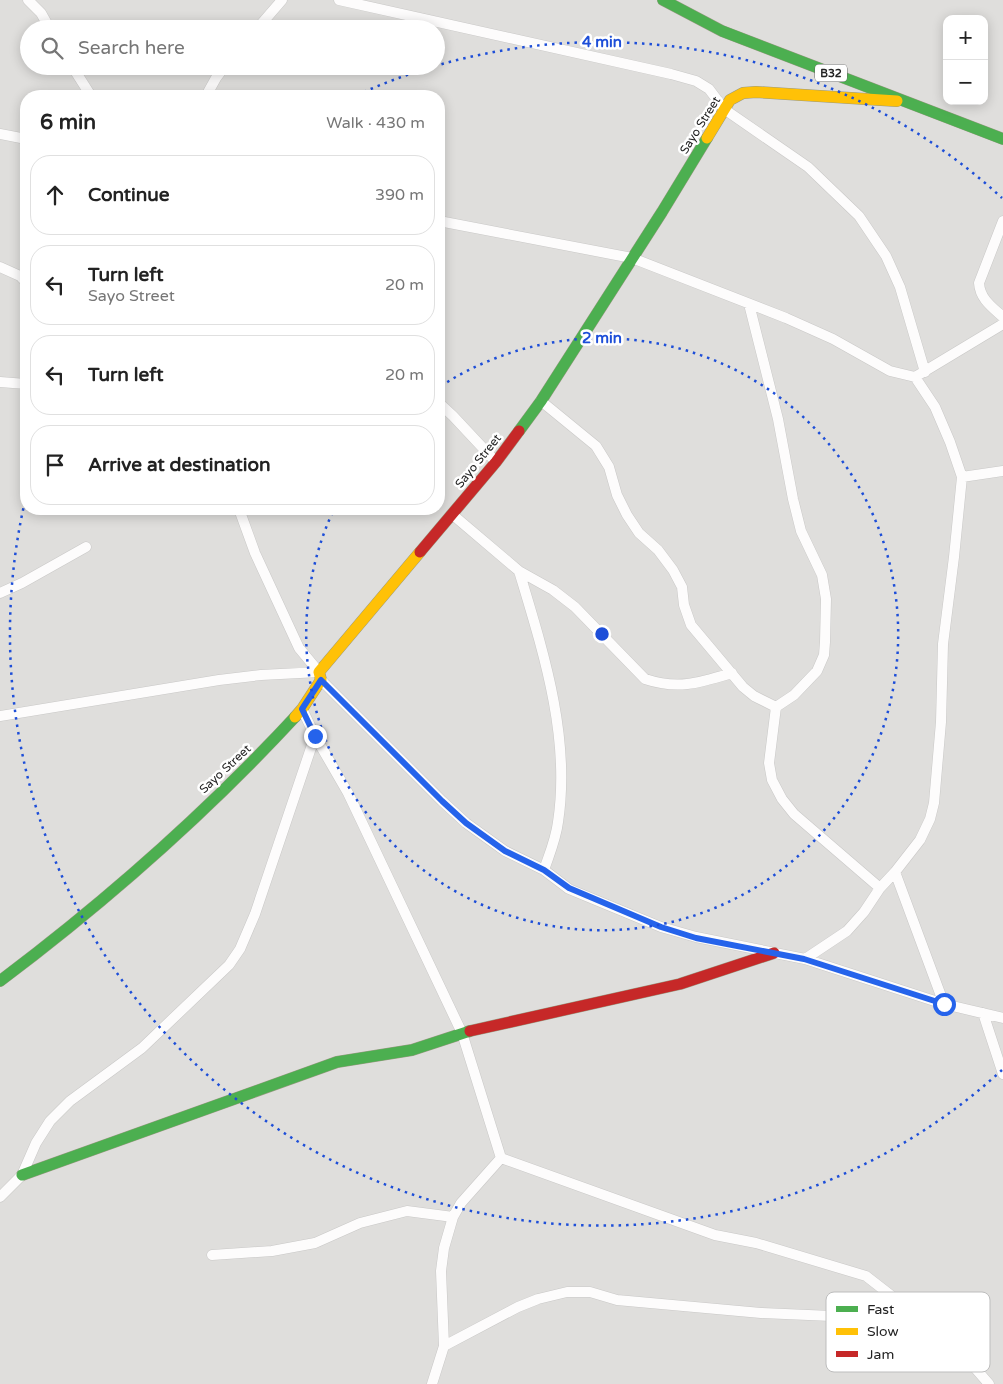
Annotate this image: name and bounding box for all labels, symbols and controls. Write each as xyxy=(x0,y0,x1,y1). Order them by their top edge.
map controls xyxy=(943,15,988,105)
button: + xyxy=(943,15,988,60)
search box xyxy=(20,20,445,75)
text: 4 min xyxy=(582,33,622,51)
icon: search xyxy=(38,34,66,62)
text: Search here xyxy=(78,37,185,59)
button: − xyxy=(943,60,988,105)
road number: B32 xyxy=(815,64,847,82)
street label: Sayo Street xyxy=(677,93,723,156)
text: 6 min xyxy=(40,110,96,135)
text: Walk · 430 m xyxy=(326,113,425,133)
icon: ahead xyxy=(41,181,69,209)
text: Continue xyxy=(88,184,170,206)
text: 390 m xyxy=(375,185,424,205)
text: Turn left xyxy=(88,264,164,286)
icon: left xyxy=(41,271,69,299)
text: 20 m xyxy=(385,275,424,295)
text: Sayo Street xyxy=(88,286,175,306)
text: 2 min xyxy=(582,329,622,347)
icon: left xyxy=(41,361,69,389)
text: Turn left xyxy=(88,364,164,386)
text: 20 m xyxy=(385,365,424,385)
street label: Sayo Street xyxy=(452,431,504,491)
icon: arrive xyxy=(41,451,69,479)
text: Arrive at destination xyxy=(88,454,271,476)
centre of rings xyxy=(593,625,611,643)
route end xyxy=(304,725,327,748)
street label: Sayo Street xyxy=(196,741,254,796)
route start xyxy=(933,993,956,1016)
legend xyxy=(826,1292,990,1372)
text: Fast xyxy=(867,1301,895,1318)
text: Slow xyxy=(867,1323,899,1340)
text: Jam xyxy=(867,1346,894,1363)

